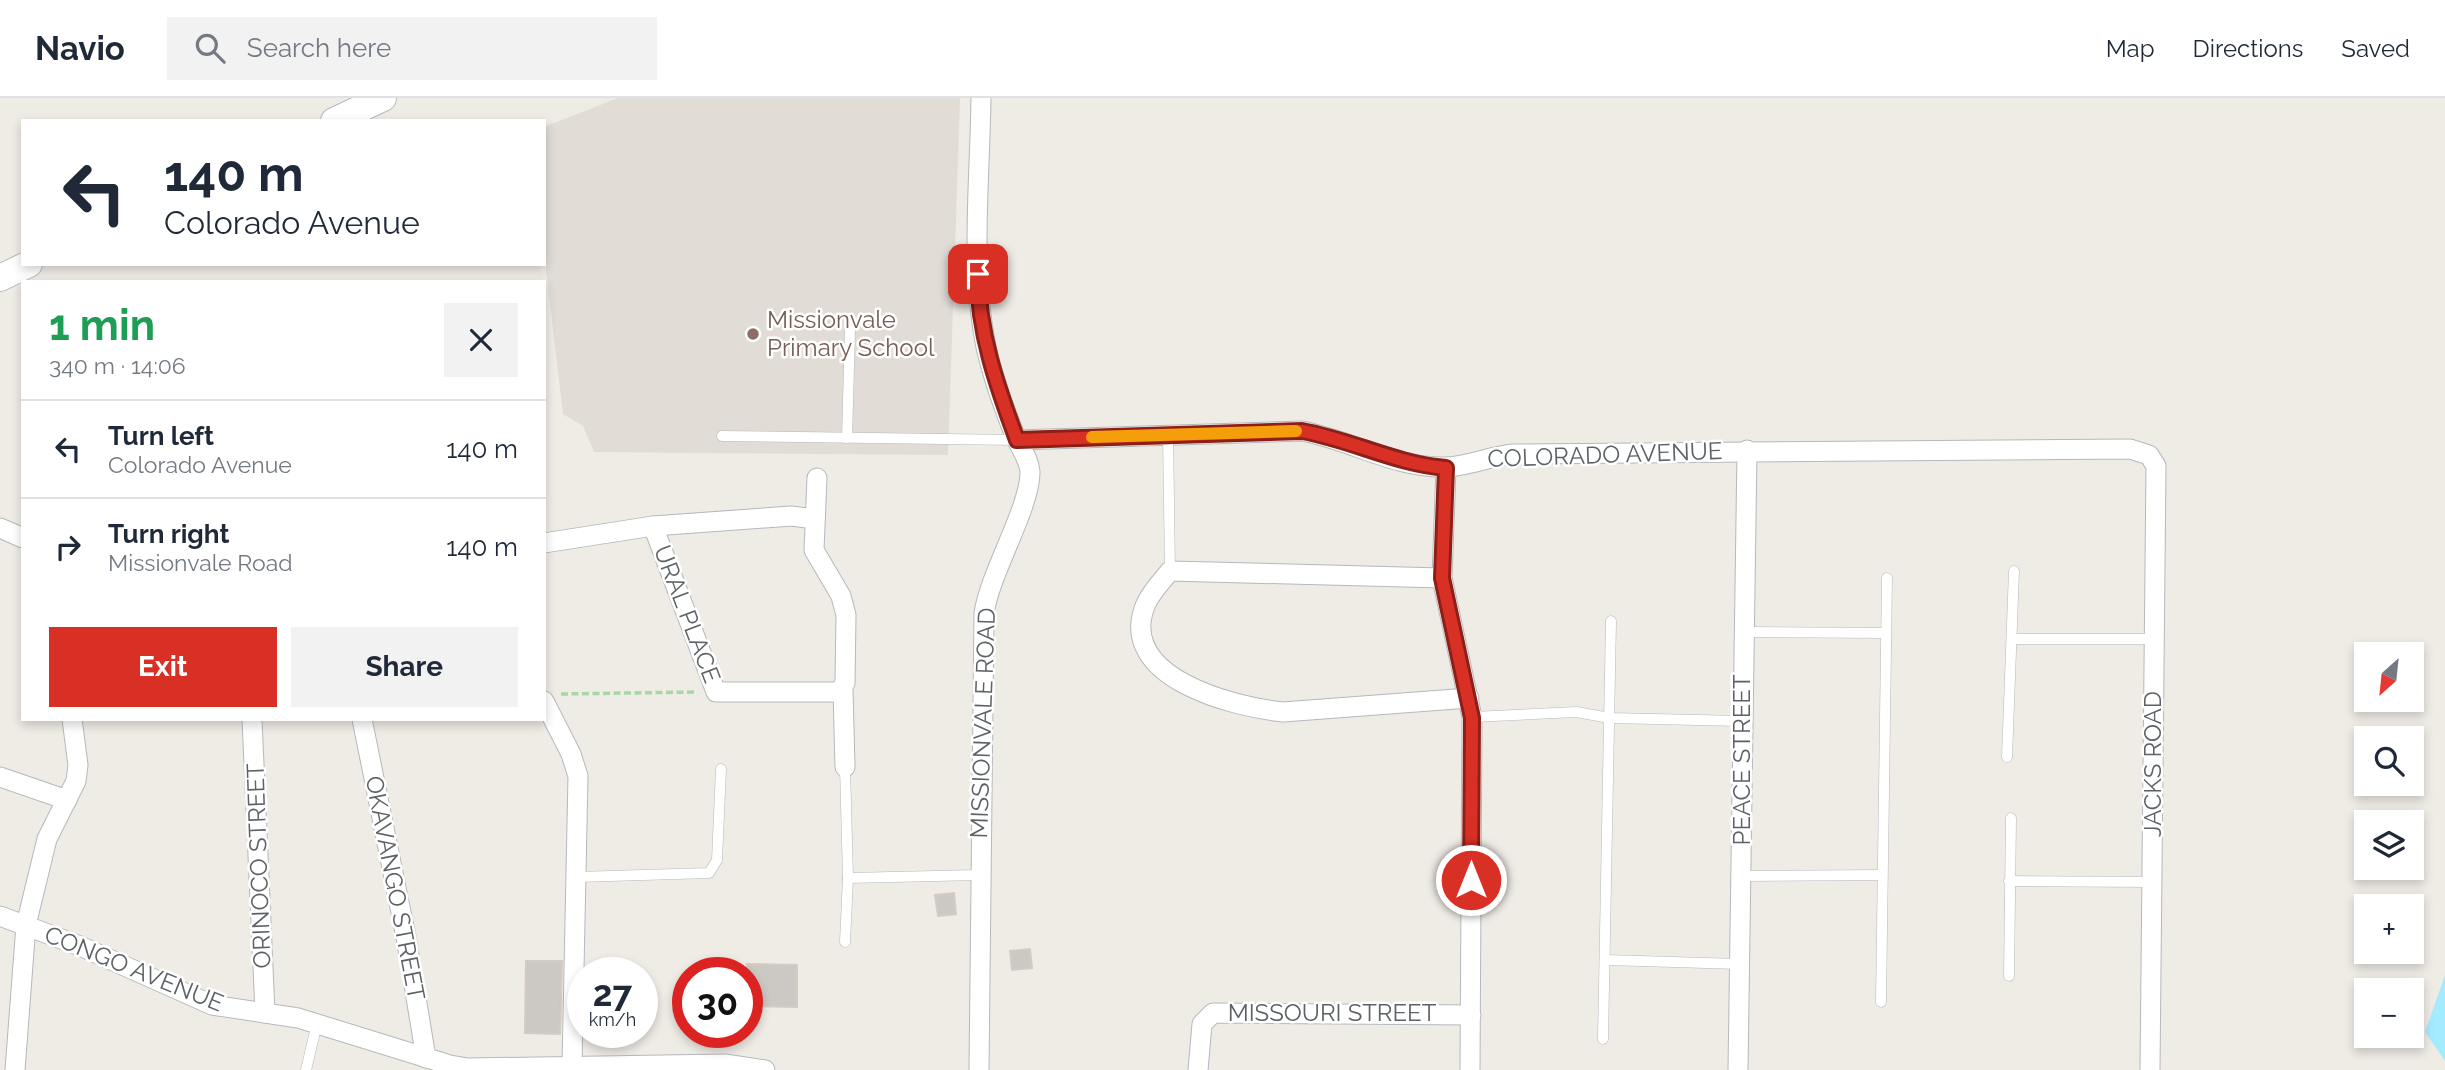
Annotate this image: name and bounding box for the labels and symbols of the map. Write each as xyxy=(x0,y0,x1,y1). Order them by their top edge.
pin xyxy=(948,244,1008,304)
place label: Missionvale Primary School xyxy=(767,305,935,362)
marker: Missionvale Primary School xyxy=(745,326,761,342)
street label: COLORADO AVENUE xyxy=(1487,436,1723,473)
street label: URAL PLACE xyxy=(648,541,727,687)
street label: MISSIONVALE ROAD xyxy=(964,607,1001,839)
north arrow xyxy=(2354,642,2424,712)
street label: PEACE STREET xyxy=(1727,674,1756,846)
street label: JACKS ROAD xyxy=(2138,691,2167,837)
street label: ORINOCO STREET xyxy=(240,763,277,969)
street label: OKAVANGO STREET xyxy=(360,773,432,1003)
position arrow xyxy=(1434,843,1508,917)
street label: CONGO AVENUE xyxy=(40,919,228,1018)
speed limit sign: 30 xyxy=(672,957,763,1048)
street label: MISSOURI STREET xyxy=(1228,998,1437,1027)

